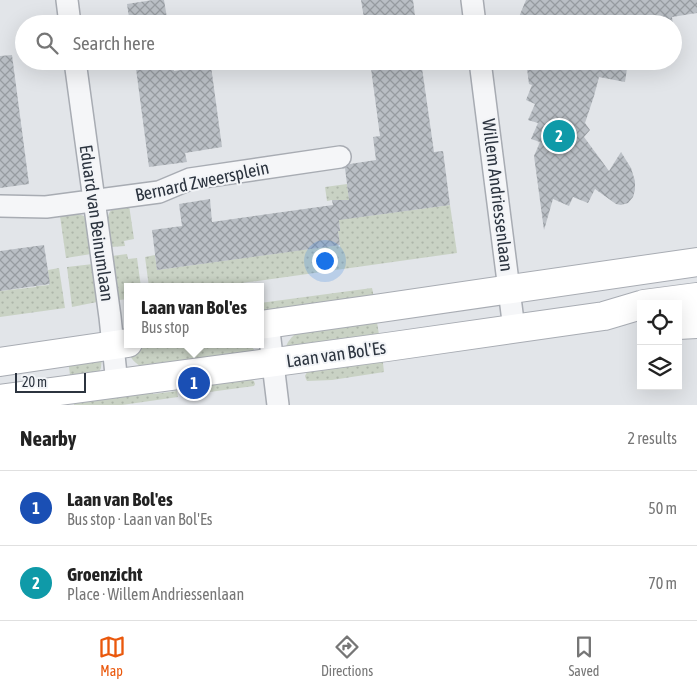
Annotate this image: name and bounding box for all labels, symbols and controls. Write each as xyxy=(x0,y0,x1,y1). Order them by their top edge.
search box xyxy=(15,15,682,70)
icon: search xyxy=(33,29,61,57)
text: Search here xyxy=(73,32,155,54)
street label: Willem Andriessenlaan xyxy=(478,117,518,273)
pin: 2 xyxy=(543,117,575,155)
street label: Eduard van Beinumlaan xyxy=(76,143,118,303)
street label: Bernard Zweersplein xyxy=(133,157,271,205)
your location xyxy=(312,248,338,274)
popup xyxy=(124,283,264,348)
text: Laan van Bol'es xyxy=(141,296,247,318)
map controls xyxy=(637,300,682,390)
button: locate xyxy=(637,300,682,345)
text: Bus stop xyxy=(141,318,189,336)
street label: Laan van Bol'Es xyxy=(285,337,387,371)
button: layers xyxy=(637,345,682,390)
pin: 1 xyxy=(178,364,210,402)
scale bar xyxy=(15,370,86,393)
text: 20 m xyxy=(22,374,47,390)
text: Nearby xyxy=(20,426,76,450)
text: 2 results xyxy=(627,429,677,447)
text: Laan van Bol'es xyxy=(67,488,173,510)
text: 1 xyxy=(32,499,40,517)
text: 50 m xyxy=(648,499,677,517)
text: Bus stop · Laan van Bol'Es xyxy=(67,510,212,528)
text: Groenzicht xyxy=(67,563,142,585)
text: 2 xyxy=(32,574,40,592)
text: 70 m xyxy=(648,574,677,592)
text: Place · Willem Andriessenlaan xyxy=(67,585,244,603)
tab: Map xyxy=(98,633,126,679)
tab: Directions xyxy=(321,633,373,679)
tab: Saved xyxy=(568,633,599,679)

